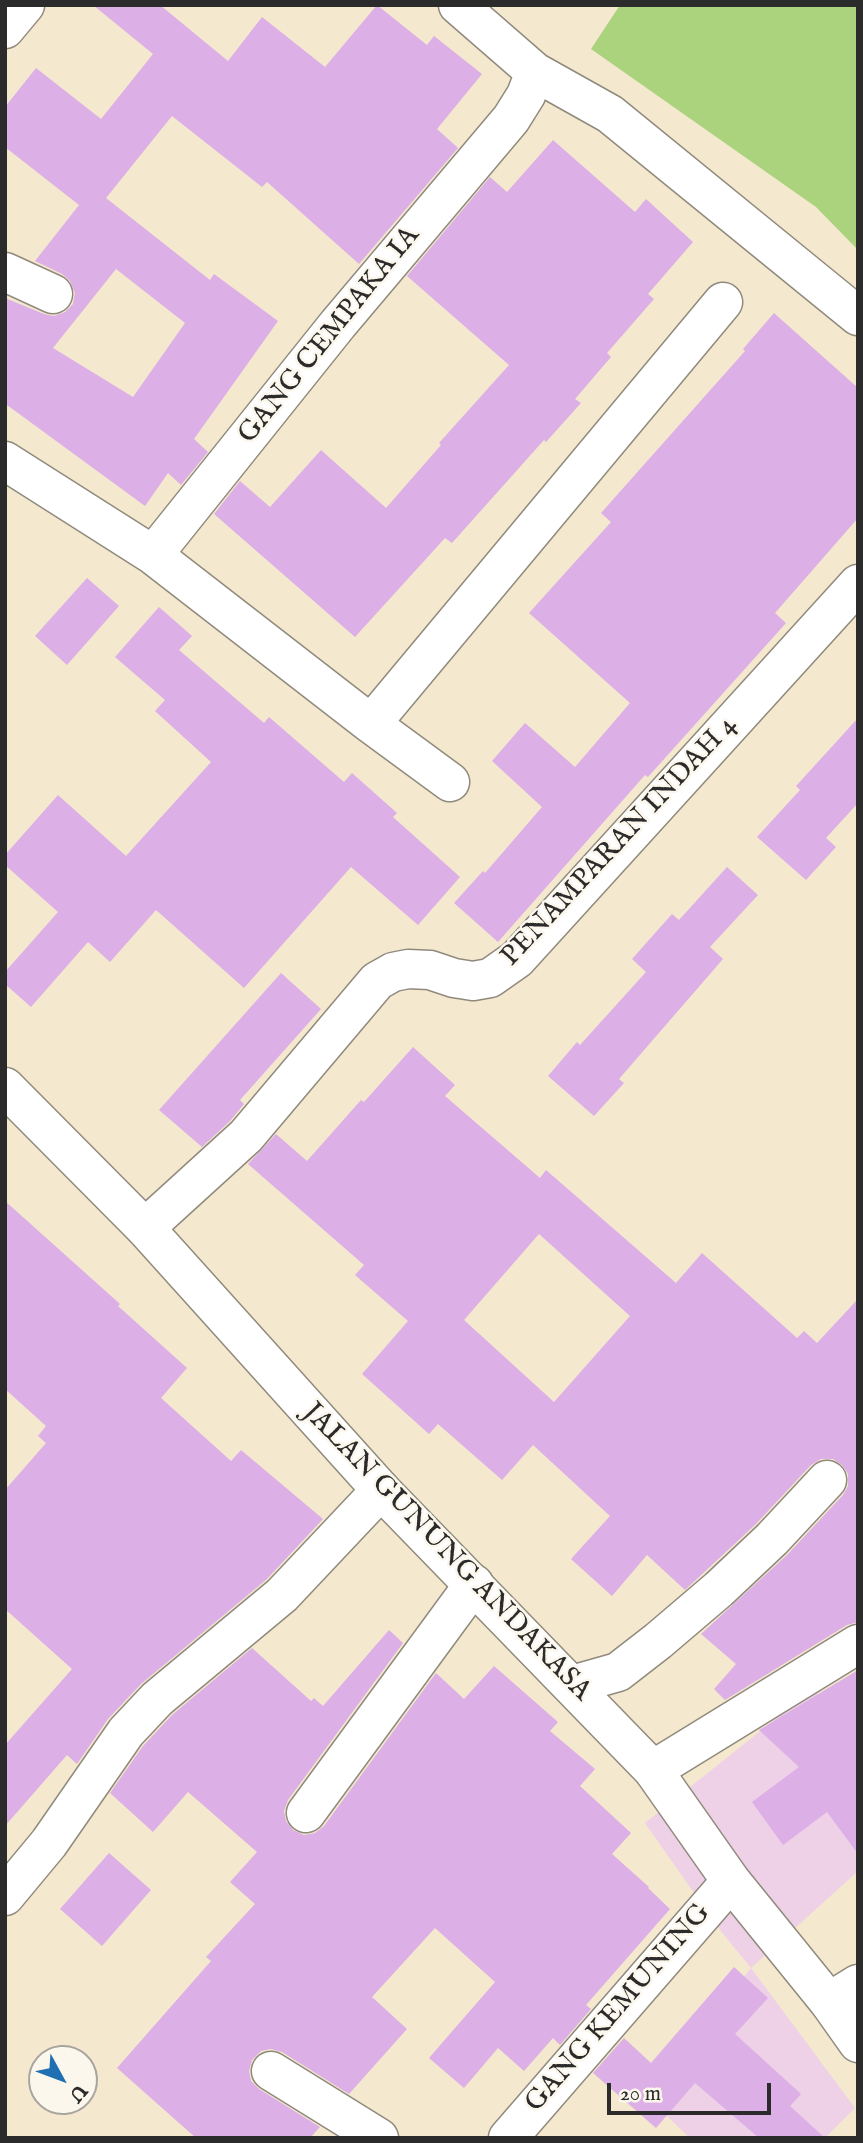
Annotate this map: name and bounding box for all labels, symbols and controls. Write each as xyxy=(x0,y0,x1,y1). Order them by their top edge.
street label: GANG CEMPAKA IA xyxy=(232,221,428,451)
street label: PENAMPARAN INDAH 4 xyxy=(495,710,745,974)
street label: JALAN GUNUNG ANDAKASA xyxy=(295,1397,597,1709)
street label: GANG KEMUNING xyxy=(519,1898,719,2120)
north arrow xyxy=(28,2045,98,2115)
scale bar xyxy=(611,2070,776,2114)
text: U xyxy=(63,2079,92,2106)
text: 20 m xyxy=(620,2081,661,2108)

